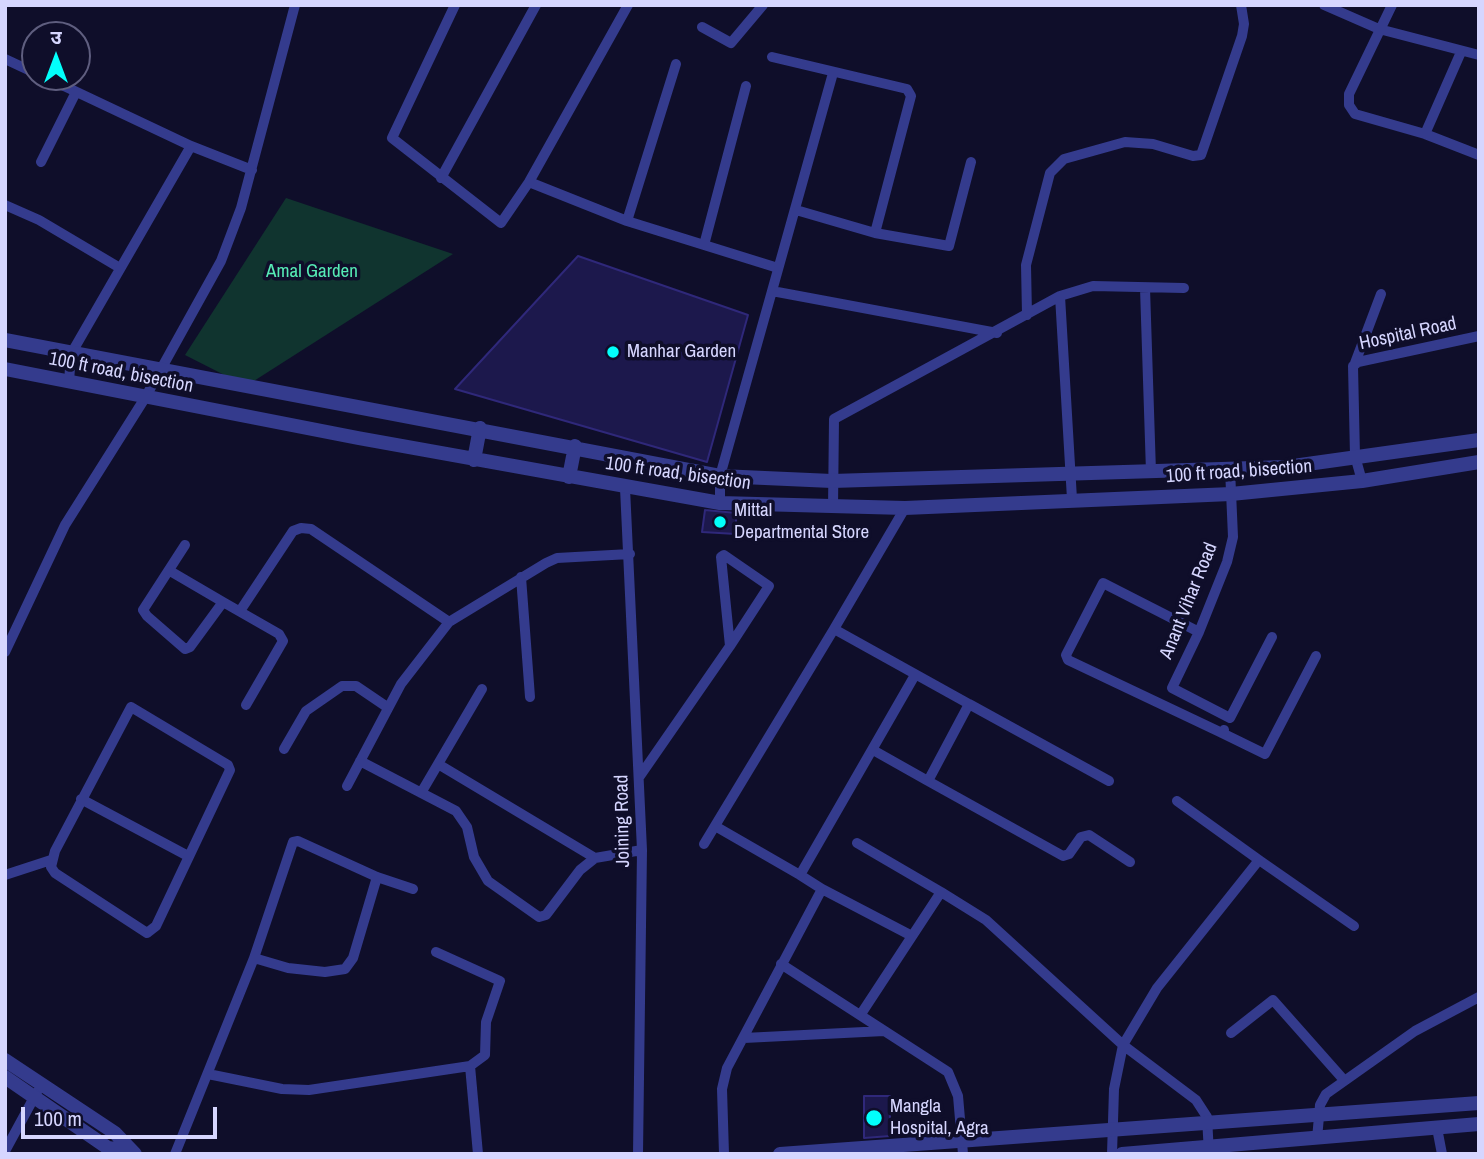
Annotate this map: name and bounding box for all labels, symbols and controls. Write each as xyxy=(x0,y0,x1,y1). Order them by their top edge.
north arrow xyxy=(21,21,91,91)
text: उ xyxy=(50,24,62,50)
park label: Amal Garden xyxy=(266,261,358,283)
street label: Hospital Road xyxy=(1357,313,1459,355)
place label: Manhar Garden xyxy=(627,341,736,363)
marker: Manhar Garden xyxy=(605,344,621,360)
street label: 100 ft road, bisection xyxy=(47,348,195,398)
street label: 100 ft road, bisection xyxy=(604,453,752,495)
street label: 100 ft road, bisection xyxy=(1165,456,1313,488)
place label: Mittal Departmental Store xyxy=(734,500,869,544)
marker: Mittal Departmental Store xyxy=(712,514,728,530)
street label: Anant Vihar Road xyxy=(1155,539,1223,663)
street label: Joining Road xyxy=(611,774,635,868)
scale bar xyxy=(24,1092,220,1136)
place label: Mangla Hospital, Agra xyxy=(890,1096,989,1140)
text: 100 m xyxy=(34,1104,82,1133)
marker: Mangla Hospital, Agra xyxy=(864,1108,884,1128)

